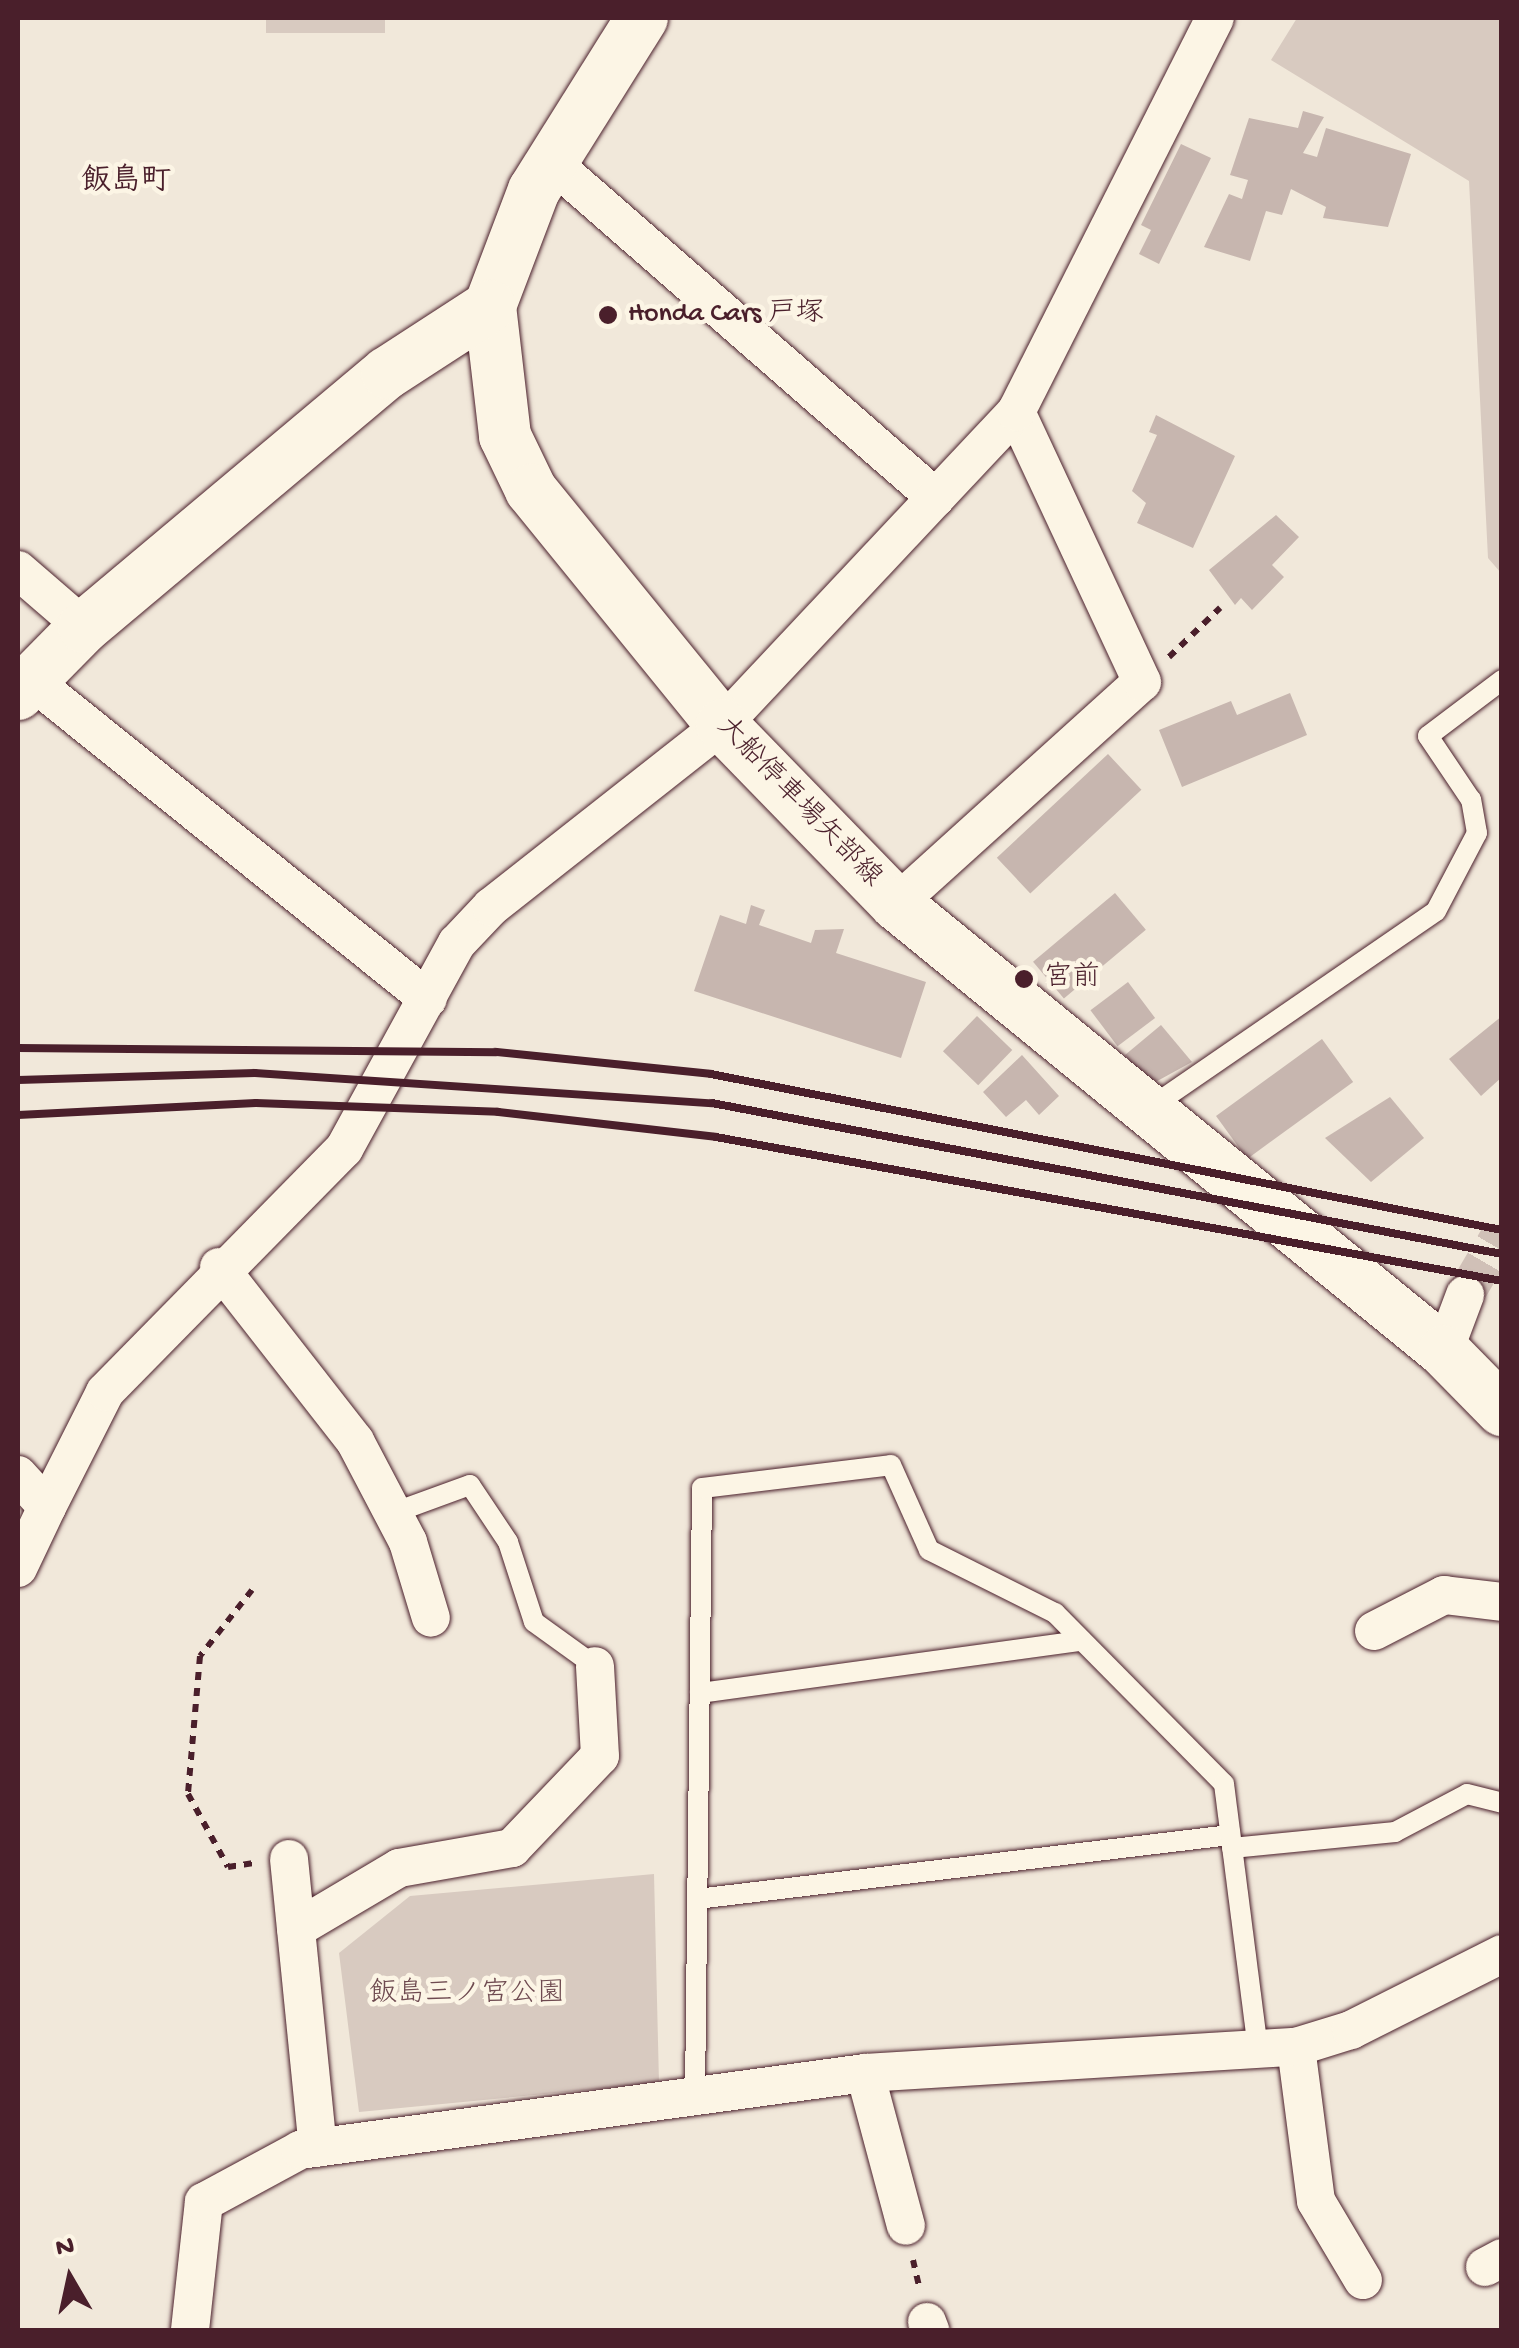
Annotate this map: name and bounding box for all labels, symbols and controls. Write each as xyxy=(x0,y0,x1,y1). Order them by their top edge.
district label: 飯島町 xyxy=(81,165,171,201)
place label: Honda Cars 戸塚 xyxy=(628,298,824,332)
marker: Honda Cars 戸塚 xyxy=(597,304,619,326)
street label: 大船停車場矢部線 xyxy=(708,711,888,895)
place label: 宮前 xyxy=(1044,962,1100,996)
marker: 宮前 xyxy=(1013,968,1035,990)
park label: 飯島三ノ宮公園 xyxy=(369,1978,565,2012)
north arrow xyxy=(20,2228,120,2328)
text: N xyxy=(54,2230,77,2266)

